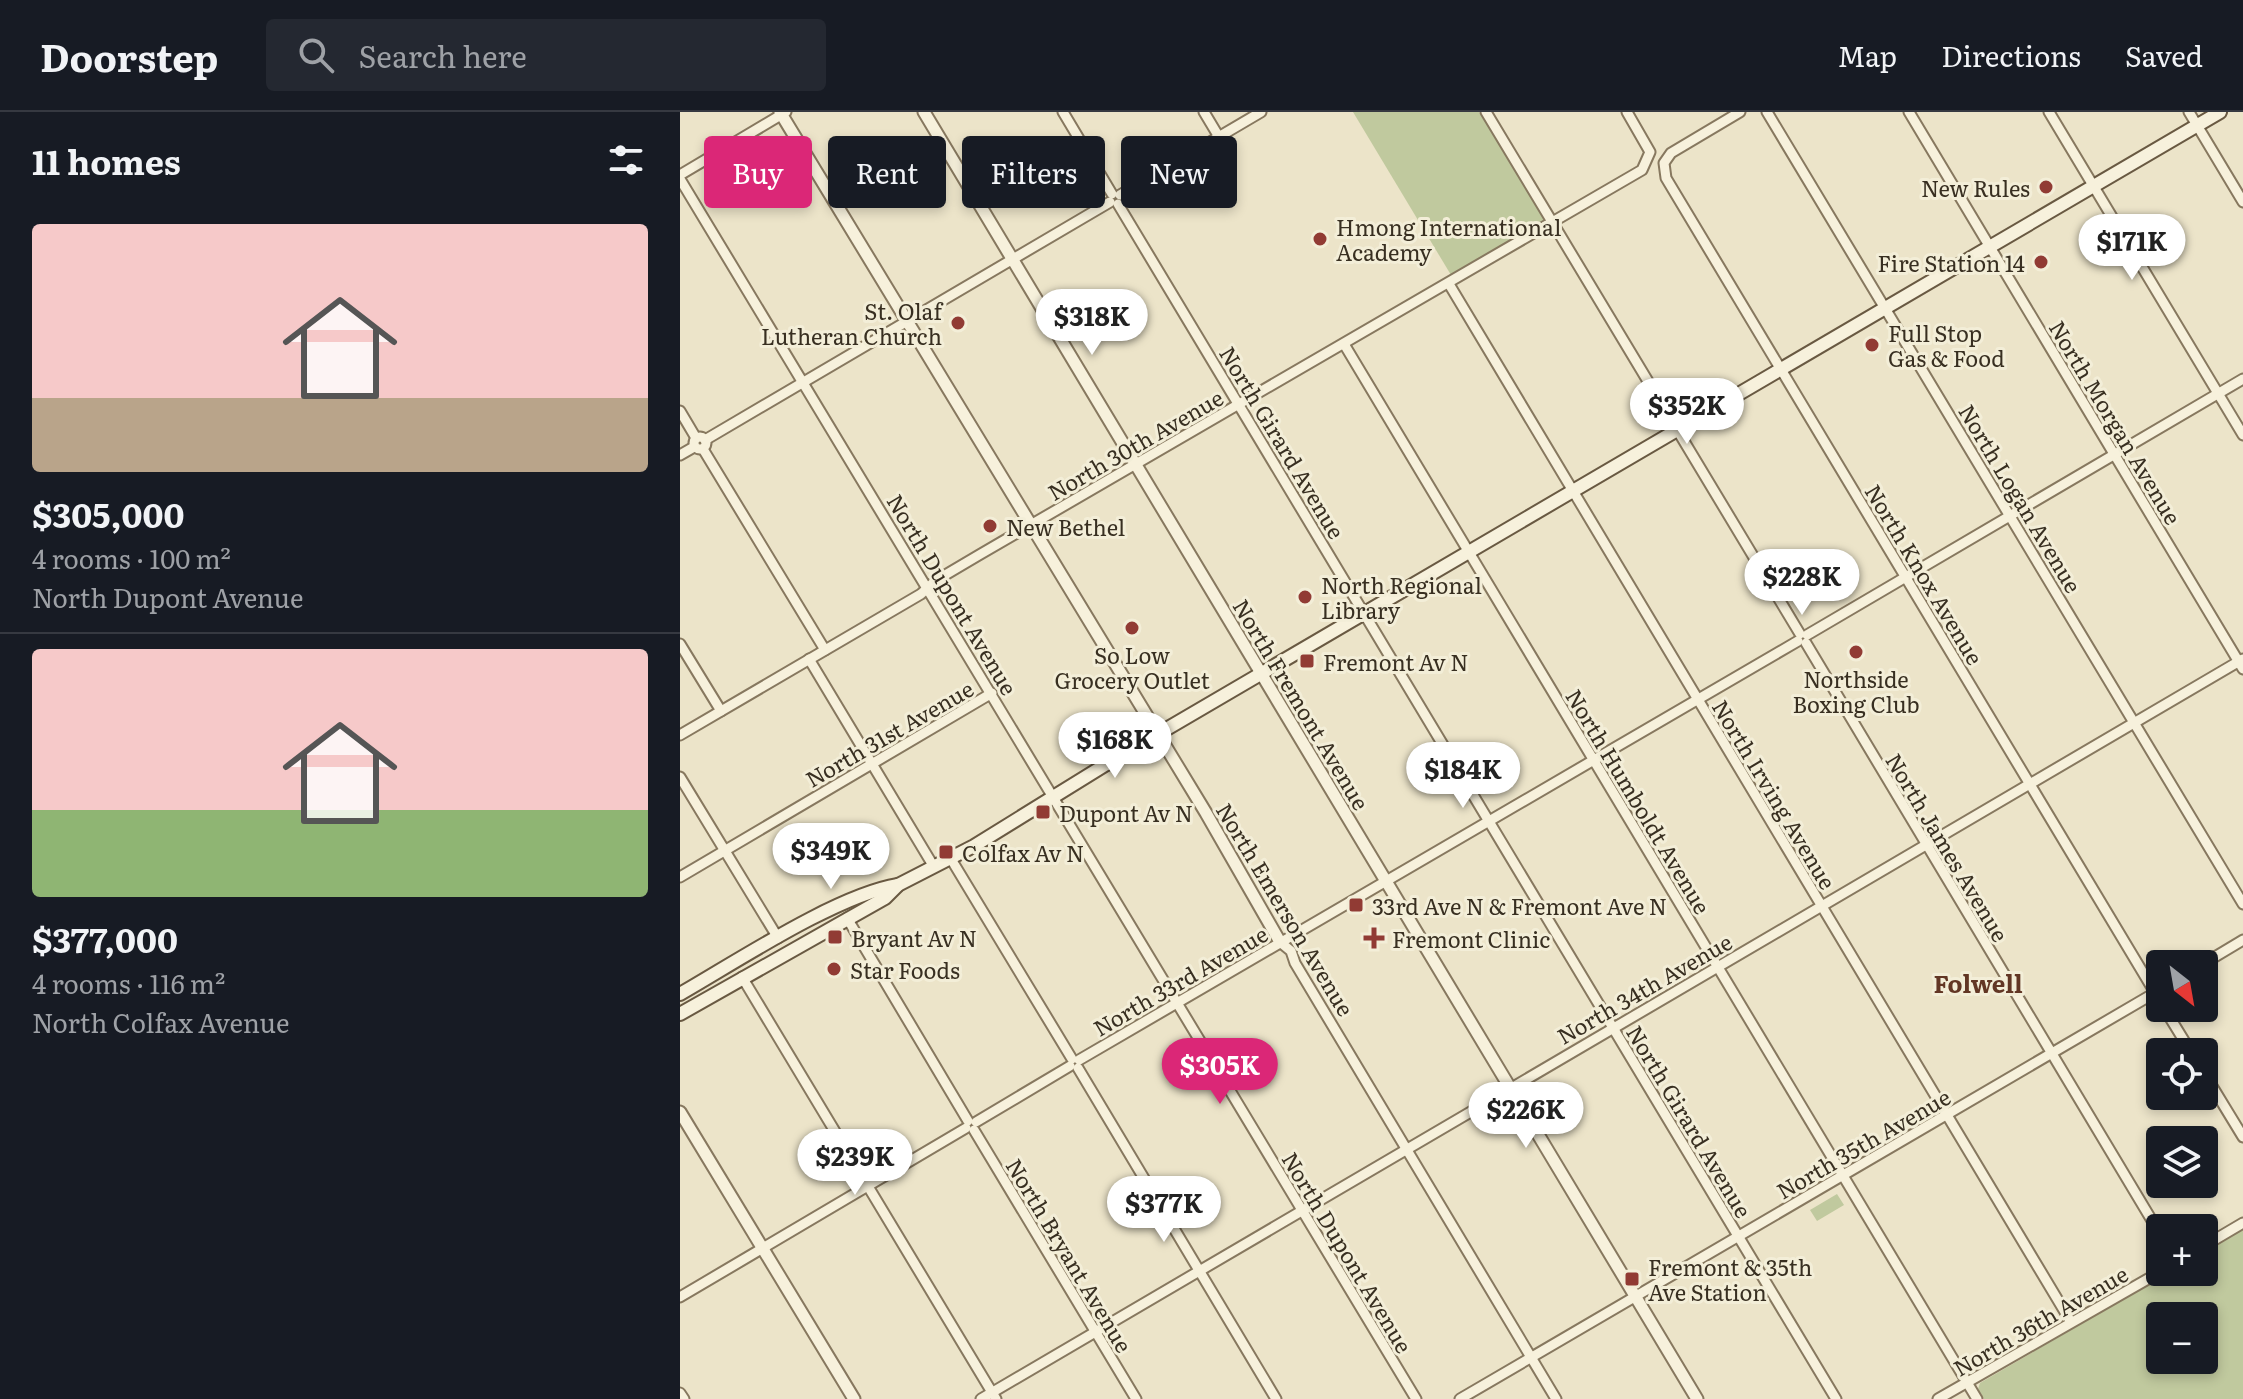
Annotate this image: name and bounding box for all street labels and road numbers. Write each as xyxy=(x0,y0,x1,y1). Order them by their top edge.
street label: North Morgan Avenue xyxy=(2042,314,2190,530)
street label: North Girard Avenue xyxy=(1212,339,1354,545)
street label: North 30th Avenue xyxy=(1041,380,1229,508)
street label: North Logan Avenue xyxy=(1951,397,2091,599)
street label: North Knox Avenue xyxy=(1858,477,1992,671)
street label: North Dupont Avenue xyxy=(880,487,1026,701)
street label: North Fremont Avenue xyxy=(1226,592,1378,816)
street label: North 31st Avenue xyxy=(799,671,979,795)
street label: North Humboldt Avenue xyxy=(1558,682,1720,920)
street label: North Irving Avenue xyxy=(1705,693,1845,895)
street label: North James Avenue xyxy=(1878,746,2018,948)
street label: North Emerson Avenue xyxy=(1209,796,1363,1022)
street label: North 33rd Avenue xyxy=(1087,917,1273,1043)
street label: North 34th Avenue xyxy=(1550,924,1738,1052)
street label: North Girard Avenue xyxy=(1619,1018,1761,1224)
street label: North 35th Avenue xyxy=(1770,1080,1956,1206)
street label: North Dupont Avenue xyxy=(1275,1145,1421,1359)
street label: North Bryant Avenue xyxy=(999,1152,1141,1358)
street label: North 36th Avenue xyxy=(1946,1256,2134,1384)

